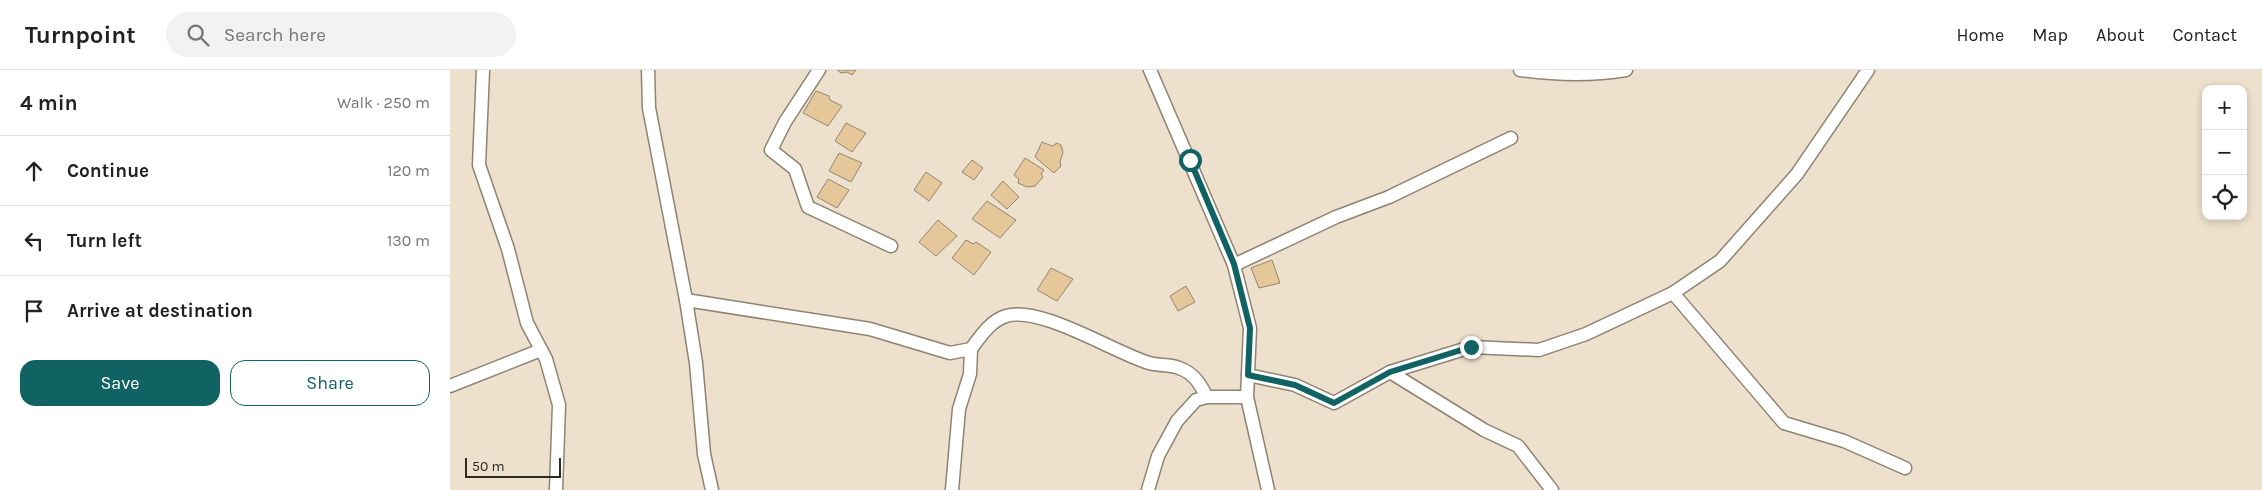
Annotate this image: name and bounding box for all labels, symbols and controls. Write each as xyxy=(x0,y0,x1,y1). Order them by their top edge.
search box xyxy=(166,12,516,57)
text: Turnpoint xyxy=(25,21,136,49)
icon: search xyxy=(184,21,212,49)
text: Search here xyxy=(224,24,326,46)
text: Home xyxy=(1956,24,2004,46)
text: Map xyxy=(2032,24,2068,46)
text: About xyxy=(2096,24,2145,46)
text: Contact xyxy=(2173,24,2237,46)
map controls xyxy=(2202,85,2247,220)
button: + xyxy=(2202,85,2247,130)
text: 4 min xyxy=(20,91,78,115)
text: Walk · 250 m xyxy=(337,93,430,112)
button: − xyxy=(2202,130,2247,175)
route start xyxy=(1179,149,1202,172)
icon: ahead xyxy=(20,157,48,185)
text: Continue xyxy=(67,160,149,182)
text: 120 m xyxy=(387,161,430,180)
button: locate xyxy=(2202,175,2247,220)
icon: left xyxy=(20,227,48,255)
text: Turn left xyxy=(67,230,142,252)
text: 130 m xyxy=(387,231,430,250)
icon: arrive xyxy=(20,297,48,325)
text: Arrive at destination xyxy=(67,300,253,322)
route end xyxy=(1460,336,1483,359)
button: Save xyxy=(20,360,220,406)
button: Share xyxy=(230,360,430,406)
scale bar xyxy=(465,455,561,478)
text: 50 m xyxy=(472,458,505,475)

